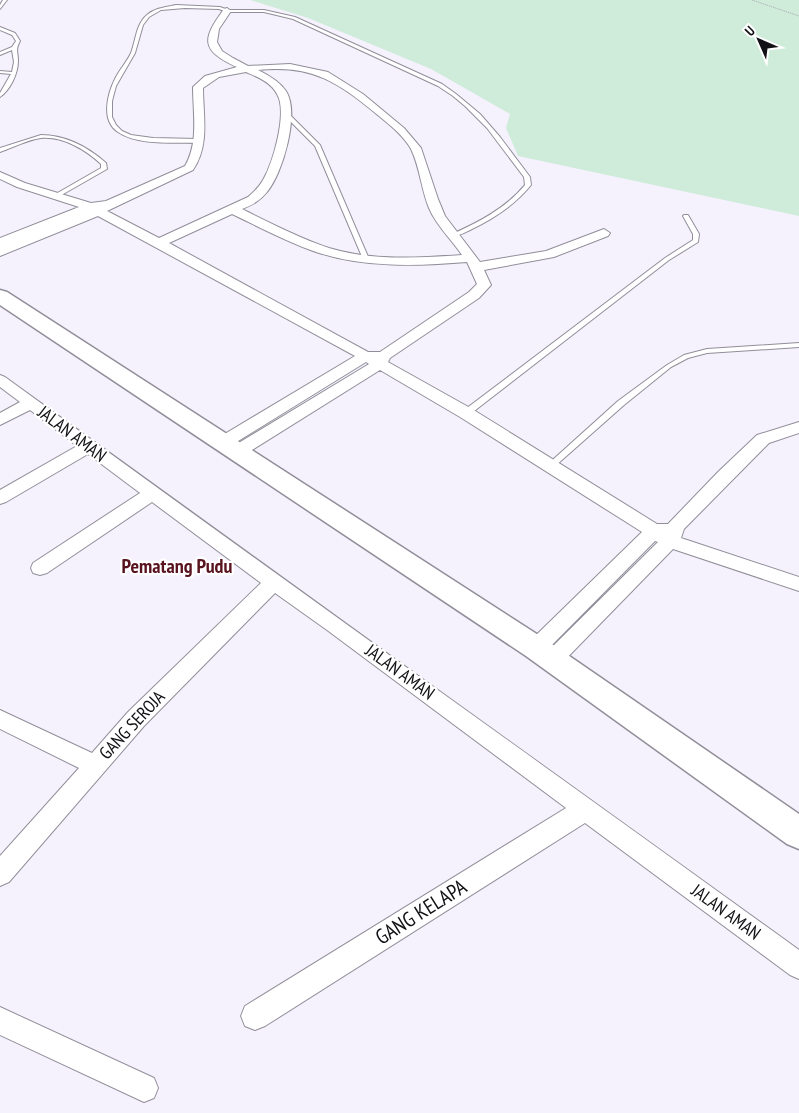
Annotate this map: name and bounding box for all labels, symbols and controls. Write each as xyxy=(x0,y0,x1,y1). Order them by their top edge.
north arrow xyxy=(734,15,784,65)
text: U xyxy=(741,22,759,40)
street label: JALAN AMAN xyxy=(33,400,111,467)
district label: Pematang Pudu xyxy=(122,553,233,579)
street label: JALAN AMAN xyxy=(360,638,439,704)
street label: GANG SEROJA xyxy=(94,685,170,764)
street label: GANG KELAPA xyxy=(370,873,472,950)
street label: JALAN AMAN xyxy=(686,878,765,944)

